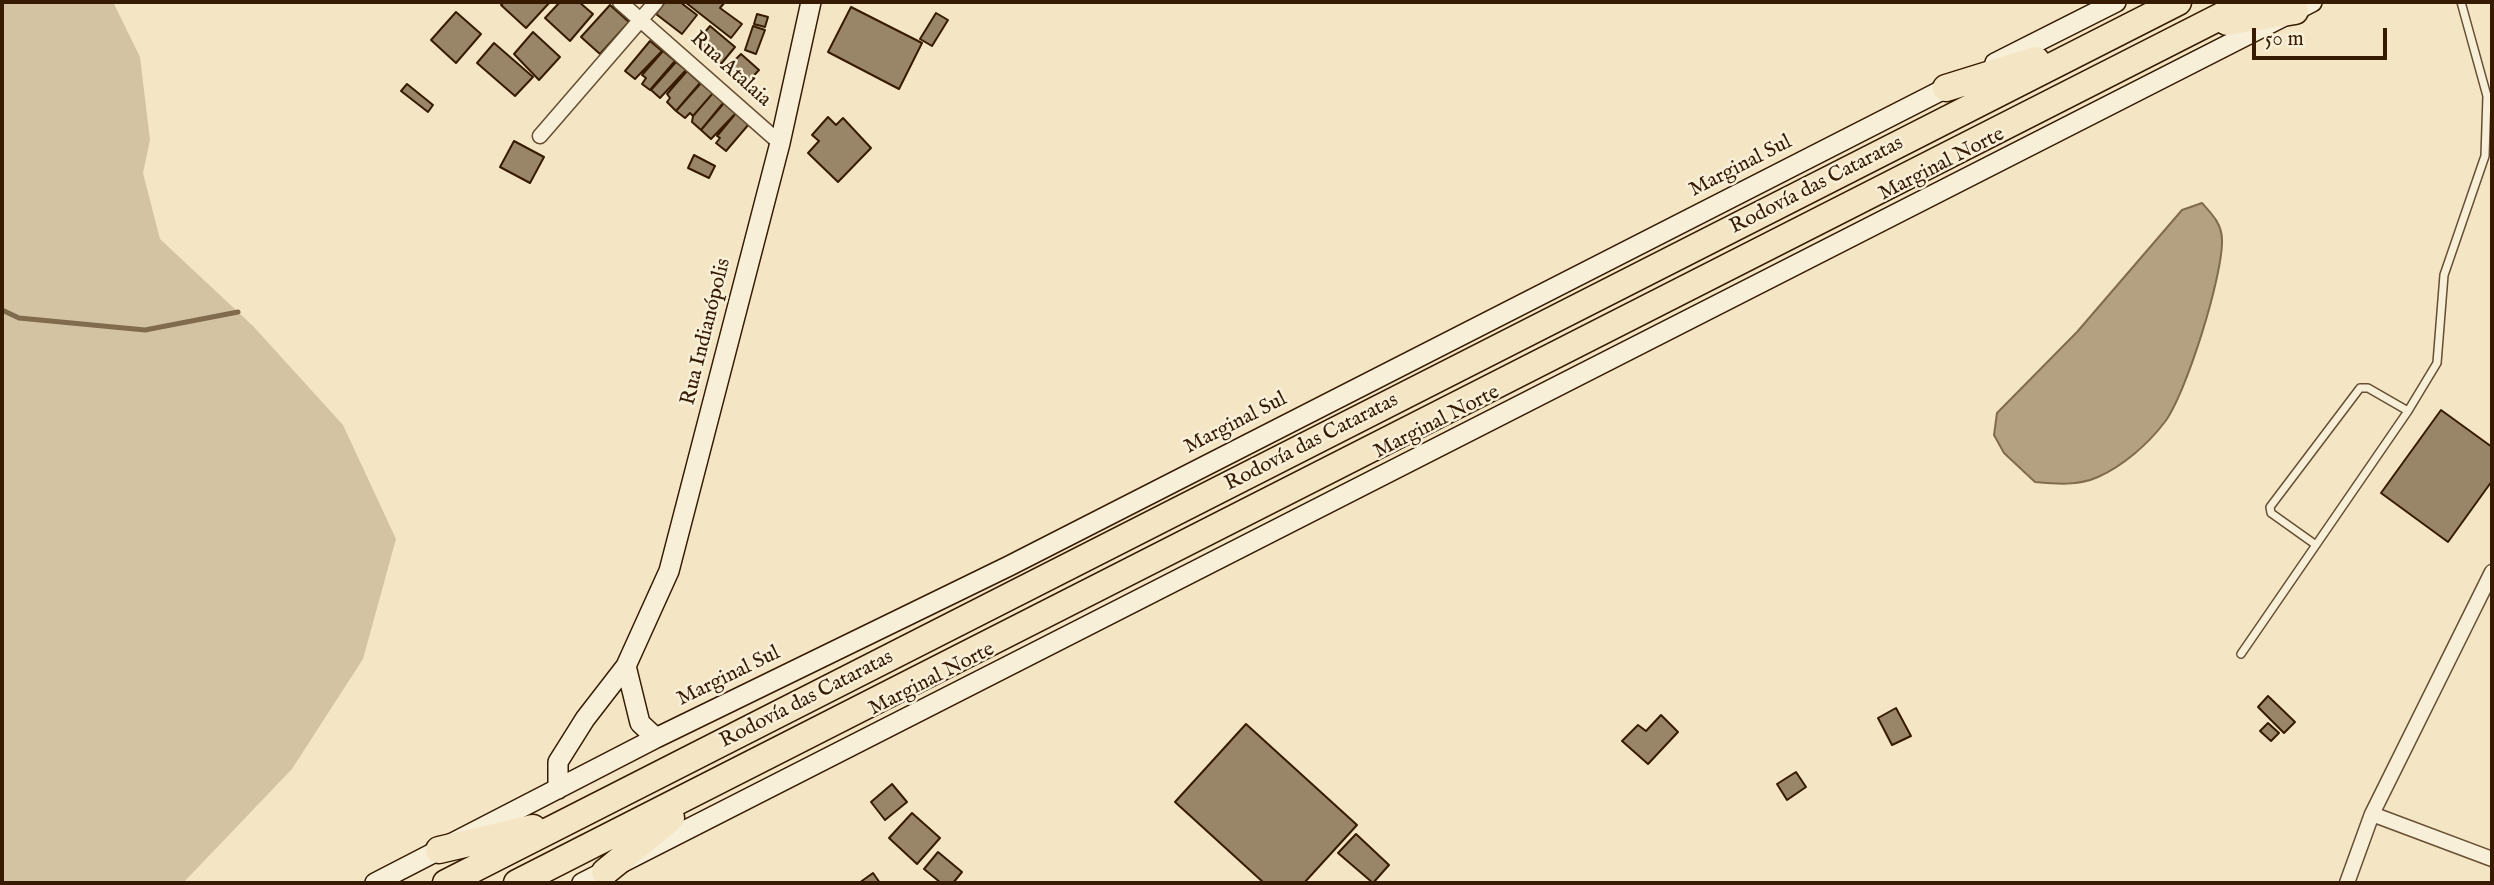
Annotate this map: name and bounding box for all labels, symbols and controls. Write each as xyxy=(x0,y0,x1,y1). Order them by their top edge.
scale bar xyxy=(2256,14,2391,58)
text: 50 m xyxy=(2265,26,2304,53)
street label: Rua Atalaia xyxy=(684,27,776,113)
street label: Marginal Norte xyxy=(1875,123,2009,207)
street label: Marginal Sul xyxy=(1686,130,1796,204)
street label: Rodovía das Cataratas xyxy=(1726,131,1908,241)
street label: Rua Indianópolis xyxy=(677,256,737,408)
street label: Marginal Norte xyxy=(1370,381,1504,465)
street label: Marginal Sul xyxy=(1181,387,1291,461)
street label: Rodovía das Cataratas xyxy=(1221,388,1403,498)
street label: Marginal Norte xyxy=(865,638,999,722)
street label: Marginal Sul xyxy=(673,641,785,713)
street label: Rodovía das Cataratas xyxy=(716,645,898,755)

